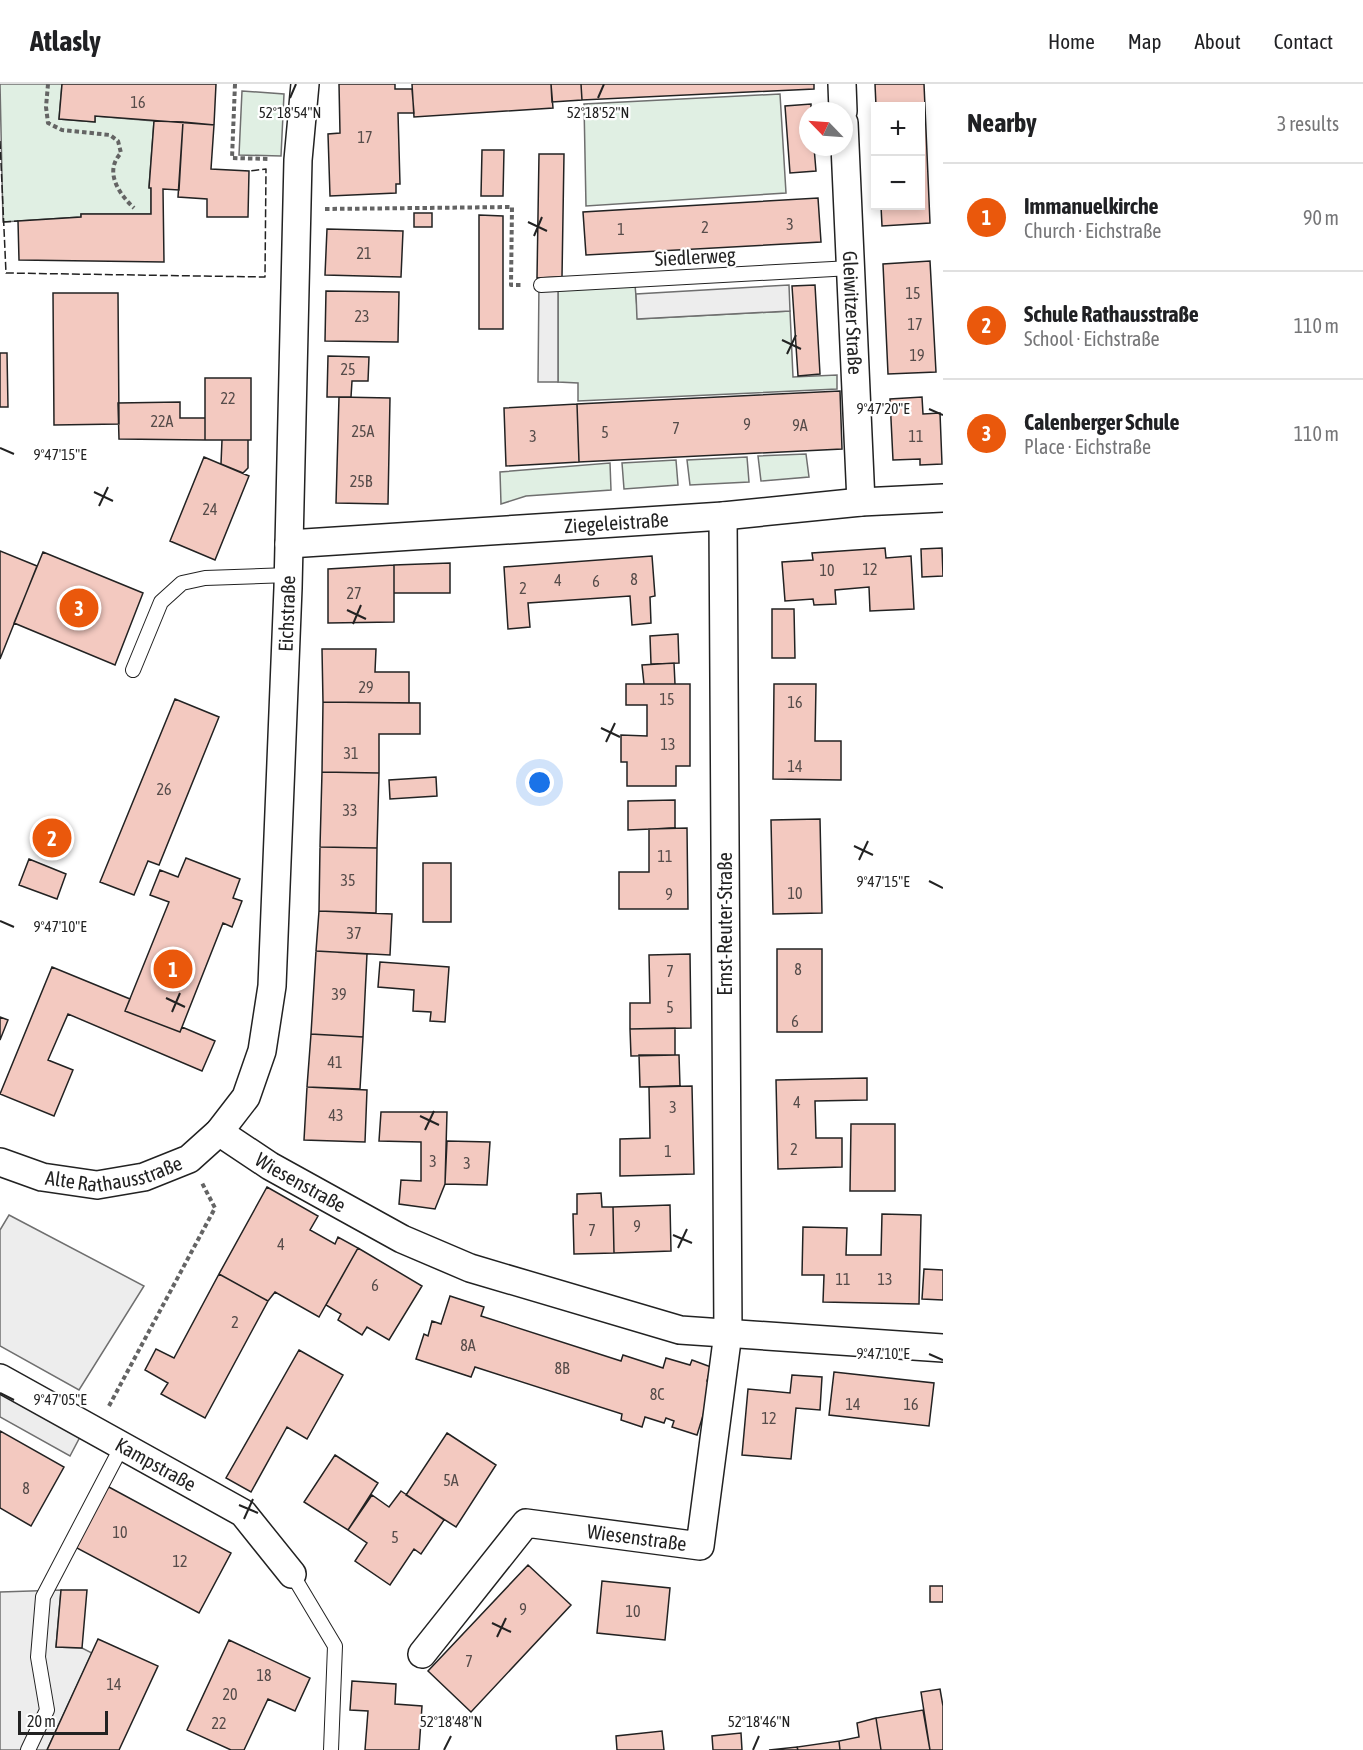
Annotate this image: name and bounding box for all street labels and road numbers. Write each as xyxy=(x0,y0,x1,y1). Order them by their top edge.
street label: Siedlerweg xyxy=(654,243,736,270)
street label: Gleiwitzer Straße xyxy=(839,250,867,375)
street label: Ziegeleistraße xyxy=(563,508,669,537)
street label: Eichstraße xyxy=(273,575,299,652)
street label: Ernst-Reuter-Straße xyxy=(713,852,736,996)
street label: Wiesenstraße xyxy=(251,1147,350,1217)
street label: Alte Rathausstraße xyxy=(44,1151,185,1196)
street label: Kampstraße xyxy=(111,1432,200,1496)
street label: Wiesenstraße xyxy=(586,1519,688,1555)

